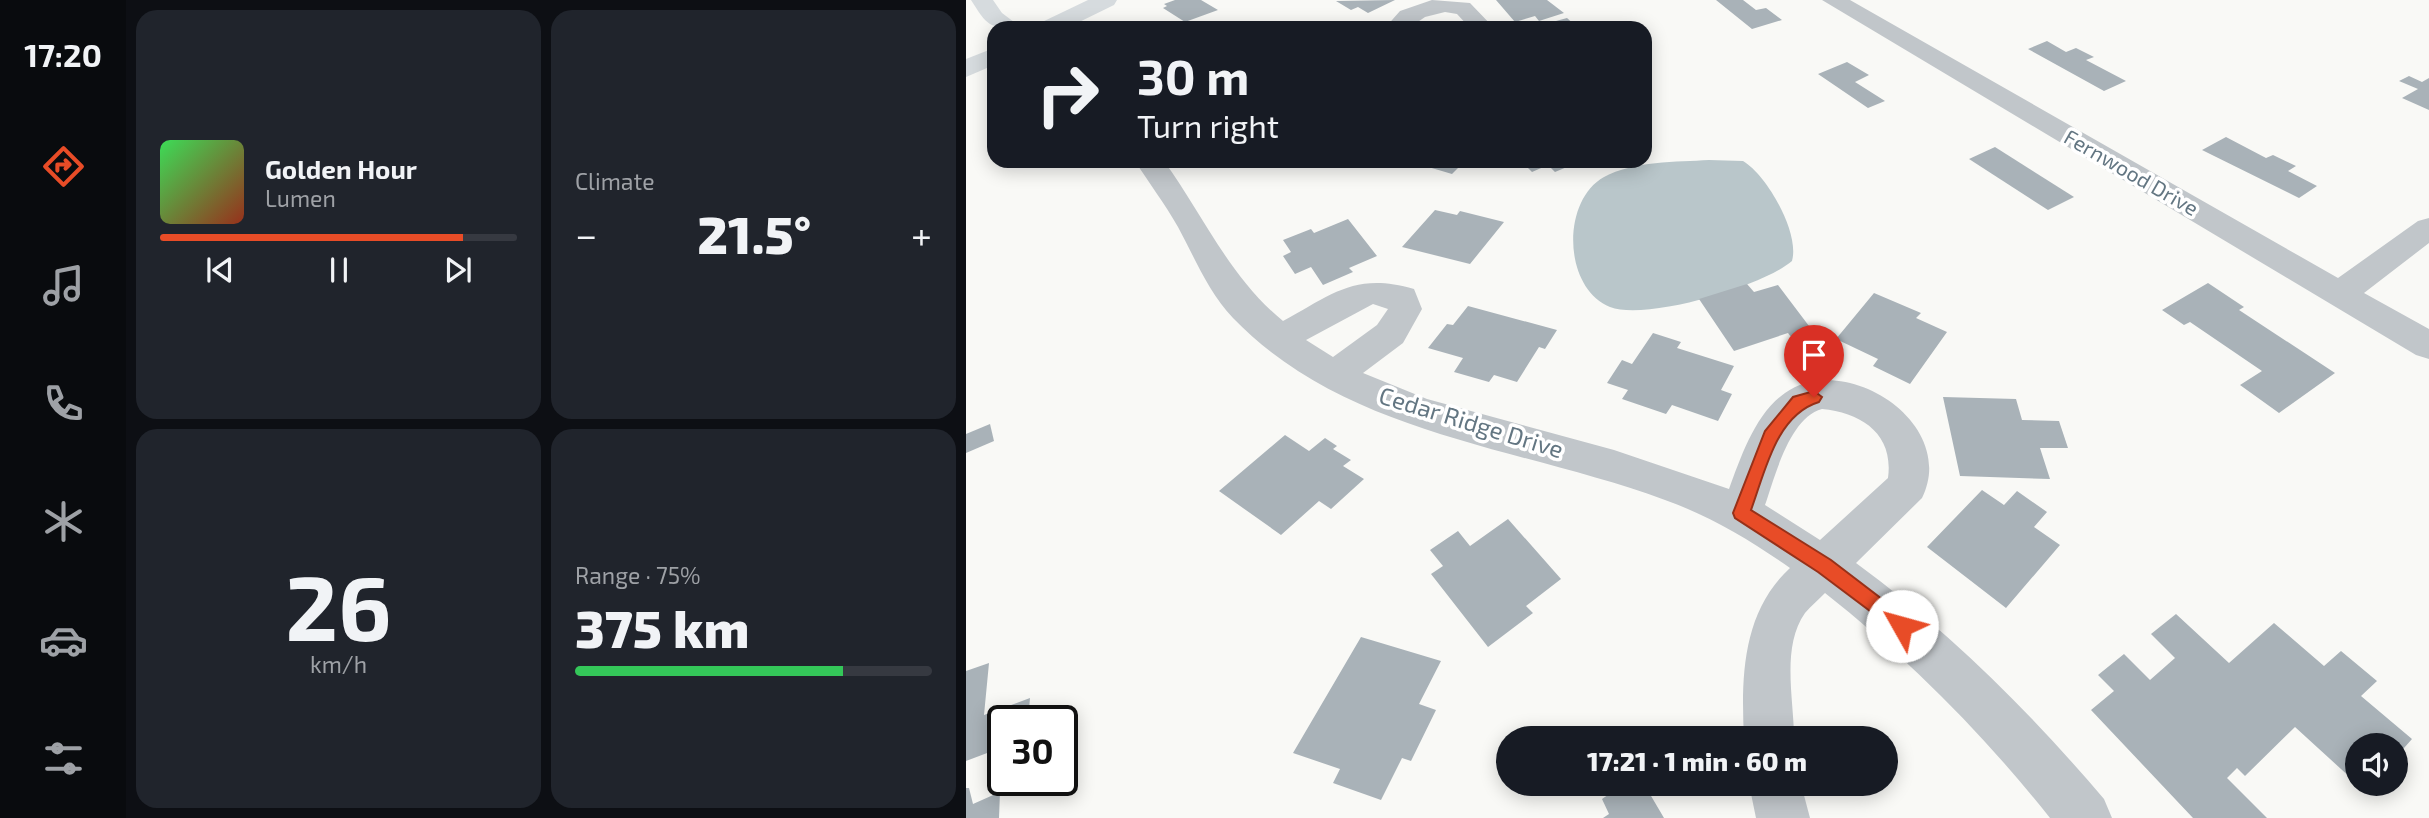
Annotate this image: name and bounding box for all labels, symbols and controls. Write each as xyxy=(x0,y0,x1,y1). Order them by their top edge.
text: 17:20 xyxy=(24,35,102,73)
text: 30 m xyxy=(1137,46,1249,105)
icon: right xyxy=(1022,49,1113,140)
text: Turn right xyxy=(1137,106,1279,144)
street label: Fernwood Drive xyxy=(2060,123,2203,220)
icon: directions xyxy=(39,142,88,191)
text: Golden Hour xyxy=(265,153,417,184)
text: Climate xyxy=(575,167,655,195)
text: Lumen xyxy=(265,184,336,212)
text: 21.5° xyxy=(697,202,811,264)
text: − xyxy=(575,211,597,257)
text: + xyxy=(911,211,932,257)
icon: previous xyxy=(201,251,239,289)
icon: pause xyxy=(320,251,358,289)
icon: next xyxy=(439,251,477,289)
icon: music xyxy=(39,261,88,310)
pin xyxy=(1784,325,1844,397)
icon: arrive xyxy=(1795,336,1833,374)
icon: phone xyxy=(39,379,88,428)
street label: Cedar Ridge Drive xyxy=(1376,380,1567,463)
icon: climate xyxy=(39,497,88,546)
text: 26 xyxy=(285,550,392,659)
text: Range · 75% xyxy=(575,561,701,589)
position arrow xyxy=(1865,589,1939,663)
text: 375 km xyxy=(575,596,749,658)
icon: car xyxy=(39,616,88,665)
text: km/h xyxy=(310,650,367,678)
speed limit sign: 30 xyxy=(987,705,1078,796)
map controls xyxy=(2345,733,2408,796)
button: sound xyxy=(2345,733,2408,796)
icon: filters xyxy=(39,734,88,783)
text: 17:21 · 1 min · 60 m xyxy=(1587,745,1807,776)

